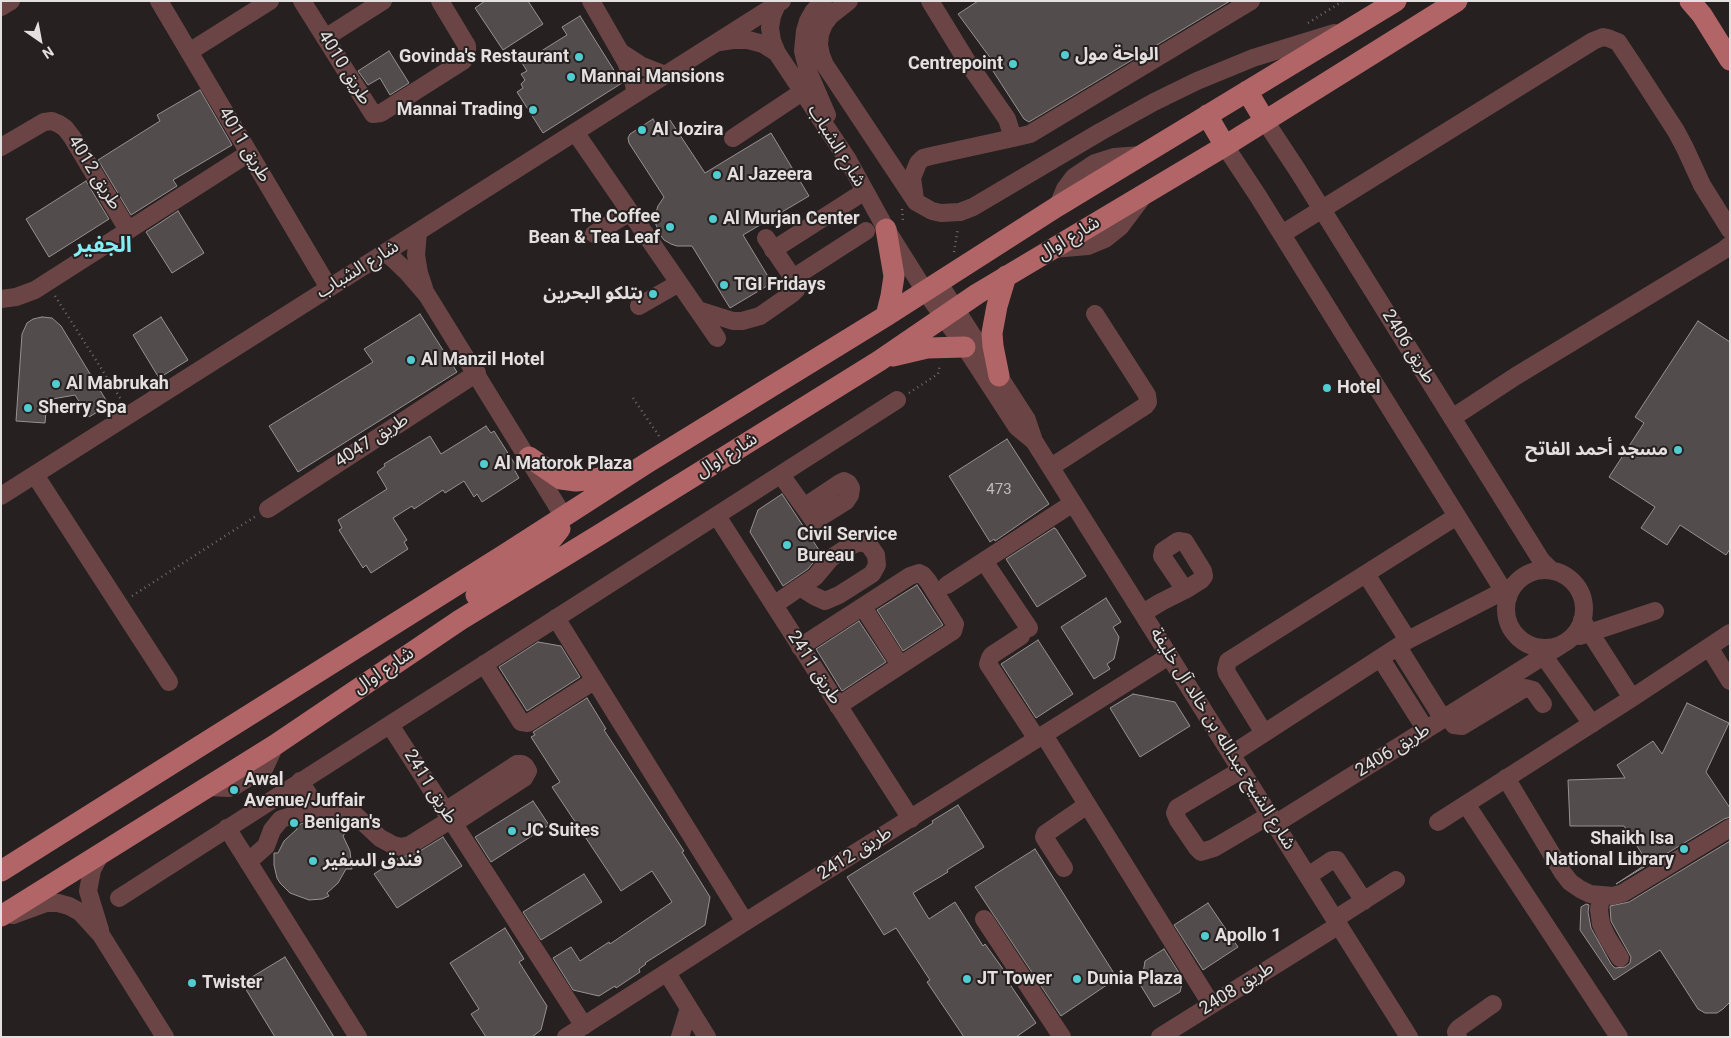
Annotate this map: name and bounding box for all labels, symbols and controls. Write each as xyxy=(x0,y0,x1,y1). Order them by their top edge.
north arrow xyxy=(15,15,65,65)
street label: طريق 4010 xyxy=(313,27,375,109)
text: N xyxy=(40,43,57,62)
place label: الواحة مول xyxy=(1075,44,1159,66)
place label: Govinda's Restaurant xyxy=(399,46,569,68)
marker: الواحة مول xyxy=(1059,49,1071,61)
marker: Govinda's Restaurant xyxy=(573,51,585,63)
place label: Centrepoint xyxy=(908,53,1003,75)
marker: Centrepoint xyxy=(1007,58,1019,70)
place label: Mannai Mansions xyxy=(581,66,724,88)
marker: Mannai Mansions xyxy=(565,71,577,83)
place label: Mannai Trading xyxy=(397,99,523,121)
street label: شارع الشباب xyxy=(802,101,870,191)
street label: طريق 4011 xyxy=(213,104,275,186)
marker: Mannai Trading xyxy=(527,104,539,116)
place label: Al Jozira xyxy=(652,119,723,141)
marker: Al Jozira xyxy=(636,124,648,136)
street label: طريق 4012 xyxy=(63,132,125,214)
place label: Al Jazeera xyxy=(727,164,812,186)
marker: Al Jazeera xyxy=(711,169,723,181)
place label: The Coffee Bean & Tea Leaf xyxy=(529,206,660,248)
place label: Al Murjan Center xyxy=(723,208,860,230)
street label: شارع اوال xyxy=(1034,212,1104,266)
marker: Al Murjan Center xyxy=(707,213,719,225)
marker: The Coffee Bean & Tea Leaf xyxy=(664,221,676,233)
district label: الجفير xyxy=(74,233,132,259)
street label: شارع الشباب xyxy=(313,236,403,304)
place label: TGI Fridays xyxy=(734,274,826,296)
marker: TGI Fridays xyxy=(718,279,730,291)
place label: بتلكو البحرين xyxy=(543,283,643,305)
marker: بتلكو البحرين xyxy=(647,288,659,300)
street label: طريق 2406 xyxy=(1377,306,1439,388)
place label: Al Manzil Hotel xyxy=(421,349,544,371)
marker: Al Manzil Hotel xyxy=(405,354,417,366)
place label: Al Mabrukah xyxy=(66,373,169,395)
place label: Hotel xyxy=(1337,377,1380,399)
marker: Al Mabrukah xyxy=(50,378,62,390)
marker: Hotel xyxy=(1321,382,1333,394)
place label: Sherry Spa xyxy=(38,397,127,419)
marker: Sherry Spa xyxy=(22,402,34,414)
street label: طريق 4047 xyxy=(331,409,413,473)
street label: شارع اوال xyxy=(692,429,762,483)
place label: مسجد أحمد الفاتح xyxy=(1525,439,1668,461)
marker: مسجد أحمد الفاتح xyxy=(1672,444,1684,456)
place label: Al Matorok Plaza xyxy=(494,453,632,475)
marker: Al Matorok Plaza xyxy=(478,458,490,470)
house number: 473 xyxy=(986,481,1012,499)
place label: Civil Service Bureau xyxy=(797,524,897,566)
marker: Civil Service Bureau xyxy=(781,539,793,551)
street label: شارع الشيخ عبدالله بن خالد آل خليفة xyxy=(1145,624,1299,854)
street label: طريق 2411 xyxy=(782,627,846,709)
street label: شارع اوال xyxy=(349,643,419,699)
street label: طريق 2406 xyxy=(1352,720,1434,782)
street label: طريق 2411 xyxy=(399,746,461,828)
place label: Awal Avenue/Juffair xyxy=(244,769,365,812)
marker: Awal Avenue/Juffair xyxy=(228,784,240,796)
place label: Benigan's xyxy=(304,812,381,834)
marker: Benigan's xyxy=(288,817,300,829)
place label: JC Suites xyxy=(522,820,599,842)
street label: طريق 2412 xyxy=(814,823,896,885)
marker: JC Suites xyxy=(506,825,518,837)
place label: Shaikh Isa National Library xyxy=(1545,828,1674,871)
marker: Shaikh Isa National Library xyxy=(1678,843,1690,855)
place label: فندق السفير xyxy=(323,850,422,872)
marker: فندق السفير xyxy=(307,855,319,867)
place label: Apollo 1 xyxy=(1215,925,1282,947)
marker: Apollo 1 xyxy=(1199,930,1211,942)
street label: طريق 2408 xyxy=(1196,958,1278,1020)
place label: JT Tower xyxy=(977,968,1052,990)
place label: Dunia Plaza xyxy=(1087,968,1183,990)
place label: Twister xyxy=(202,972,262,994)
marker: JT Tower xyxy=(961,973,973,985)
marker: Dunia Plaza xyxy=(1071,973,1083,985)
marker: Twister xyxy=(186,977,198,989)

